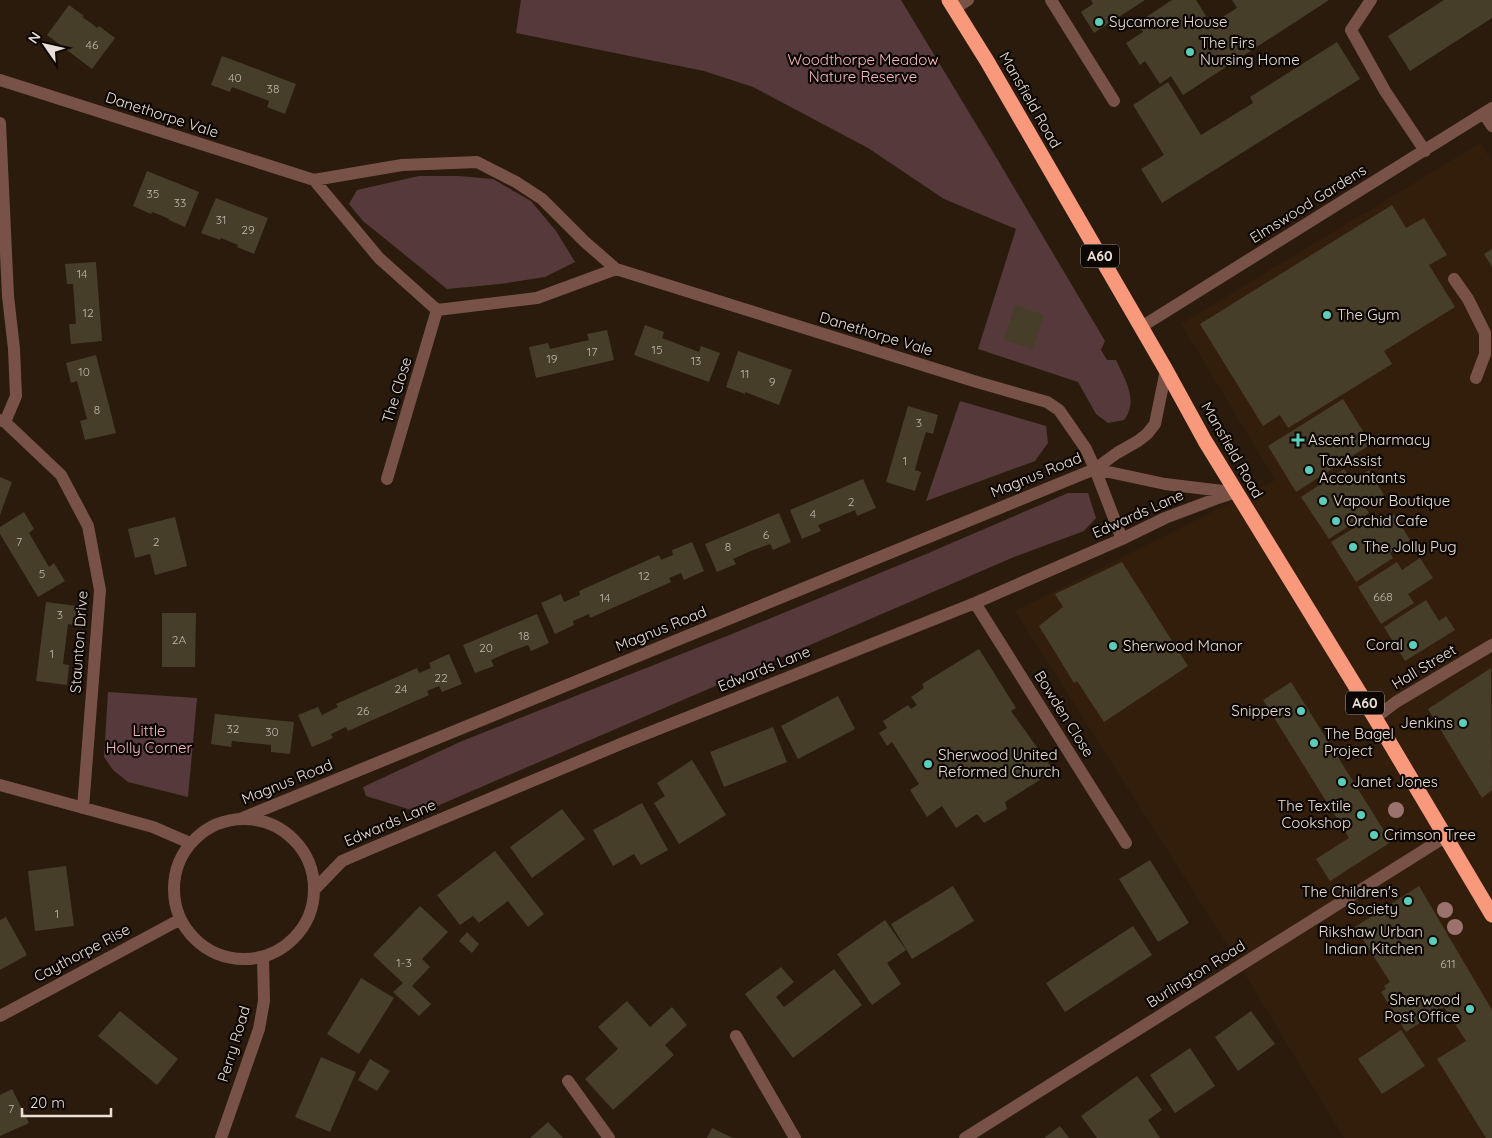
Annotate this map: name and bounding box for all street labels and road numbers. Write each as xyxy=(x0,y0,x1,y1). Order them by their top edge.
street label: Mansfield Road xyxy=(995,48,1066,151)
street label: Danethorpe Vale xyxy=(103,87,221,142)
street label: Elmswood Gardens xyxy=(1246,160,1369,247)
road number: A60 xyxy=(1081,245,1119,268)
street label: Danethorpe Vale xyxy=(817,307,935,360)
street label: The Close xyxy=(378,355,416,425)
street label: Mansfield Road xyxy=(1197,398,1268,501)
street label: Magnus Road xyxy=(988,448,1084,501)
street label: Edwards Lane xyxy=(1089,485,1186,542)
street label: Staunton Drive xyxy=(65,590,92,694)
street label: Magnus Road xyxy=(613,602,709,655)
street label: Hall Street xyxy=(1388,640,1459,693)
street label: Edwards Lane xyxy=(715,641,813,696)
street label: Bowden Close xyxy=(1030,667,1098,760)
road number: A60 xyxy=(1346,691,1384,714)
street label: Magnus Road xyxy=(239,755,335,808)
street label: Edwards Lane xyxy=(341,795,439,850)
street label: Caythorpe Rise xyxy=(30,919,133,986)
street label: Burlington Road xyxy=(1143,936,1249,1012)
street label: Perry Road xyxy=(213,1003,254,1084)

